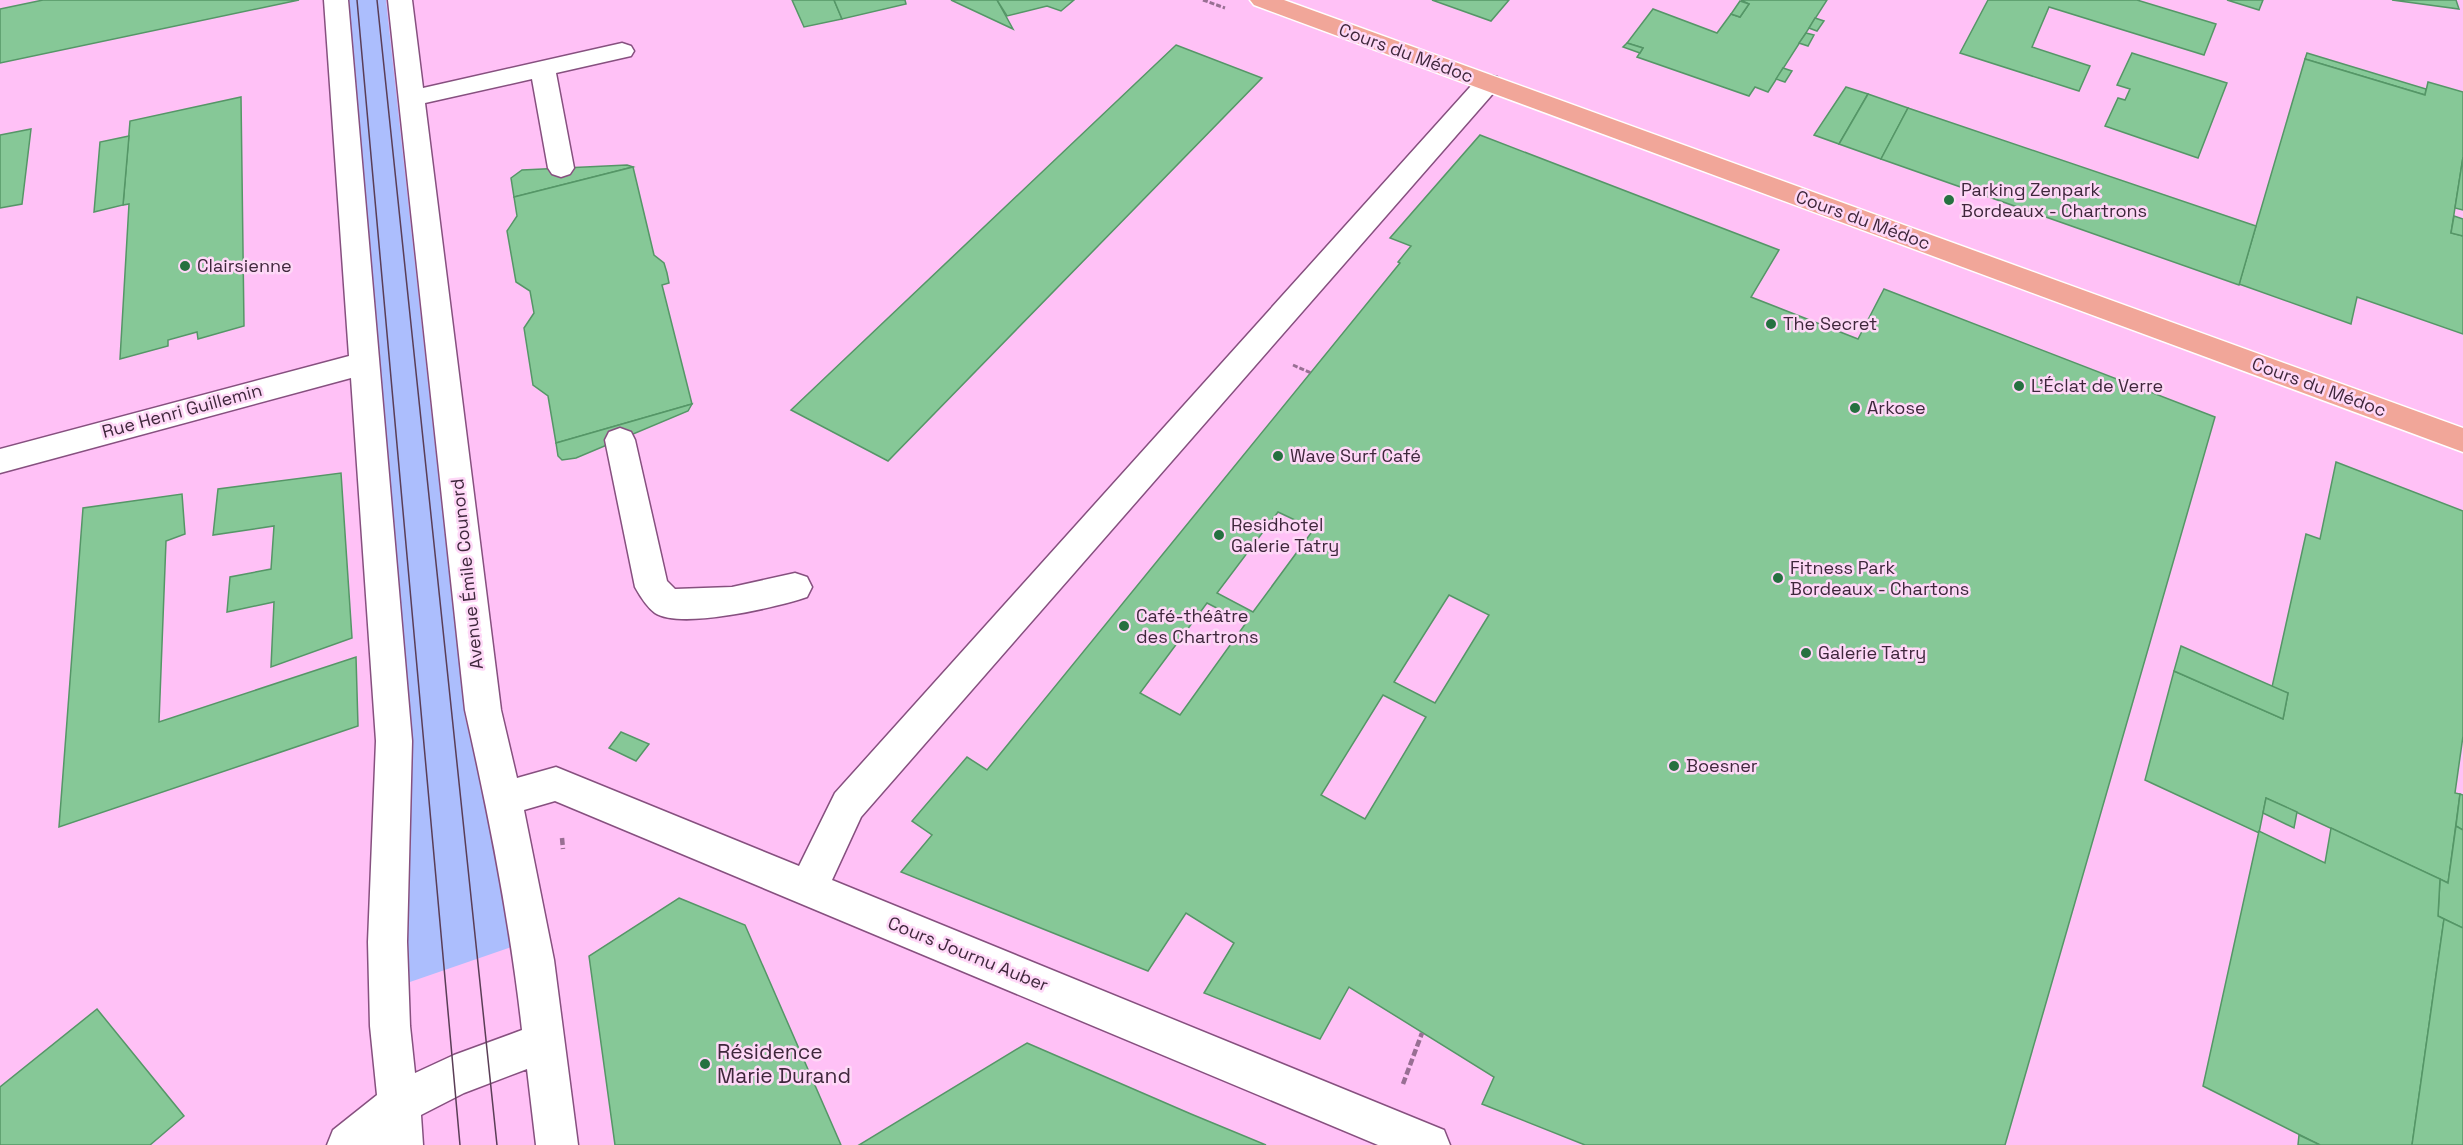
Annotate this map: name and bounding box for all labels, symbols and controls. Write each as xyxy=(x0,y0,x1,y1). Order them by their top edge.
street label: Cours du Médoc xyxy=(1336,18,1477,88)
place label: Parking Zenpark Bordeaux - Chartrons xyxy=(1961,178,2147,222)
street label: Cours du Médoc xyxy=(1793,185,1934,255)
marker: Parking Zenpark Bordeaux - Chartrons xyxy=(1942,193,1956,207)
place label: Clairsienne xyxy=(197,254,292,277)
marker: Clairsienne xyxy=(178,259,192,273)
place label: The Secret xyxy=(1783,312,1877,335)
marker: The Secret xyxy=(1764,317,1778,331)
street label: Cours du Médoc xyxy=(2249,352,2390,422)
place label: L'Éclat de Verre xyxy=(2031,374,2163,397)
street label: Rue Henri Guillemin xyxy=(99,378,264,443)
marker: L'Éclat de Verre xyxy=(2012,379,2026,393)
place label: Arkose xyxy=(1867,396,1926,419)
marker: Arkose xyxy=(1848,401,1862,415)
place label: Wave Surf Café xyxy=(1290,444,1421,467)
marker: Wave Surf Café xyxy=(1271,449,1285,463)
street label: Avenue Émile Counord xyxy=(445,477,488,671)
place label: Residhotel Galerie Tatry xyxy=(1231,513,1339,557)
marker: Residhotel Galerie Tatry xyxy=(1212,528,1226,542)
place label: Fitness Park Bordeaux - Chartons xyxy=(1790,556,1969,600)
marker: Fitness Park Bordeaux - Chartons xyxy=(1771,571,1785,585)
place label: Café-théâtre des Chartrons xyxy=(1136,604,1258,648)
marker: Café-théâtre des Chartrons xyxy=(1117,619,1131,633)
place label: Galerie Tatry xyxy=(1818,641,1926,664)
marker: Galerie Tatry xyxy=(1799,646,1813,660)
place label: Boesner xyxy=(1686,754,1758,777)
marker: Boesner xyxy=(1667,759,1681,773)
street label: Cours Journu Auber xyxy=(884,911,1052,996)
place label: Résidence Marie Durand xyxy=(717,1038,851,1089)
marker: Résidence Marie Durand xyxy=(698,1057,712,1071)

